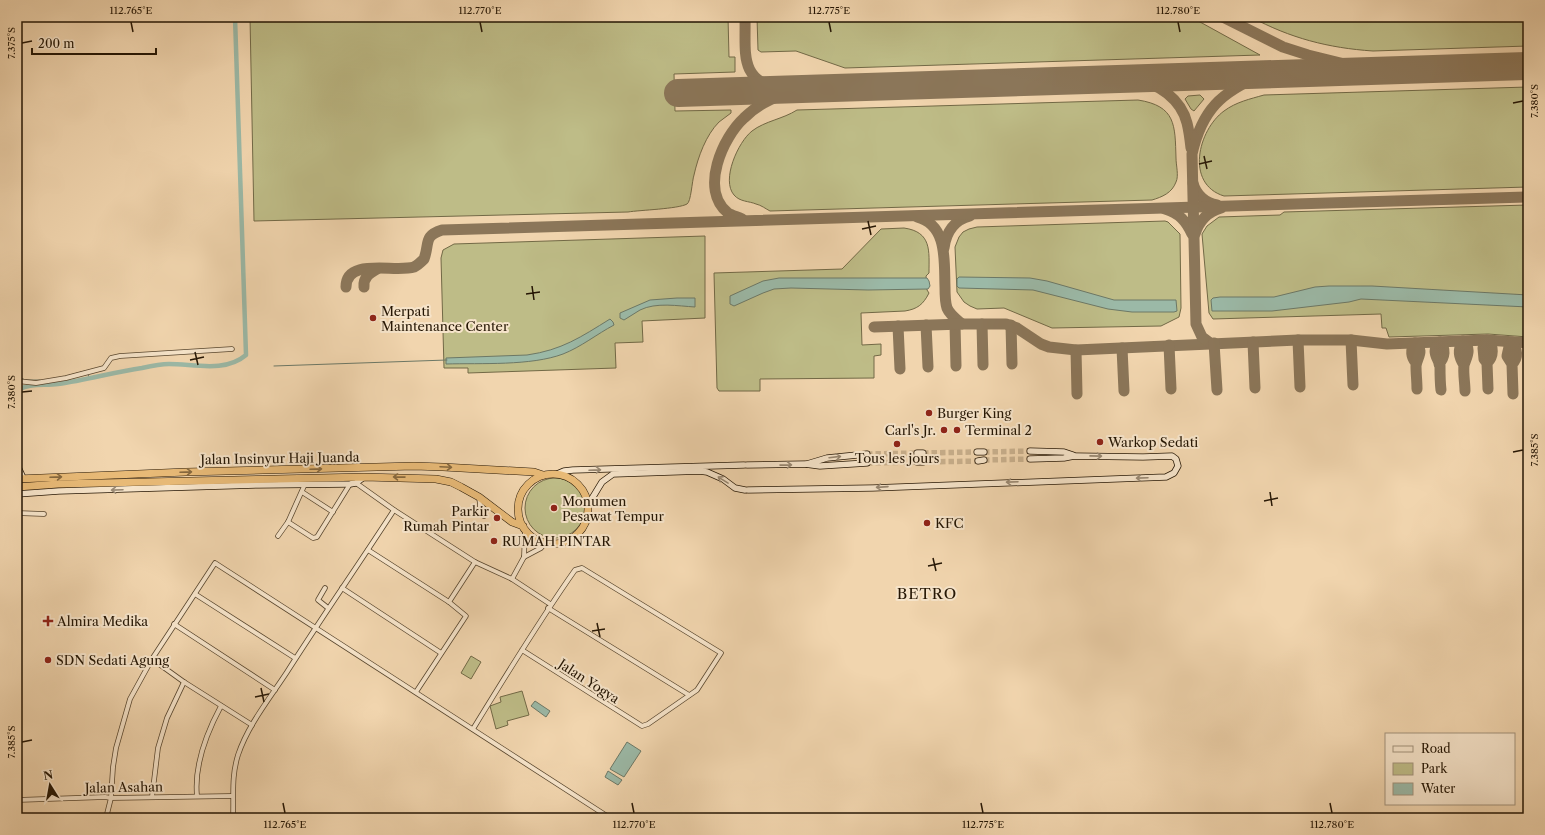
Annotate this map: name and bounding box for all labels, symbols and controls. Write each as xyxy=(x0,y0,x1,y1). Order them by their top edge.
text: 112.765°E xyxy=(110,4,153,17)
text: 112.770°E xyxy=(458,4,502,17)
text: 112.775°E xyxy=(808,4,850,17)
text: 112.780°E xyxy=(1156,4,1200,17)
text: 7.375°S xyxy=(5,27,18,59)
scale bar xyxy=(32,30,156,56)
text: 200 m xyxy=(38,36,75,51)
text: 7.380°S xyxy=(1528,84,1541,118)
place label: Merpati Maintenance Center xyxy=(381,303,509,334)
marker: Merpati Maintenance Center xyxy=(368,313,378,323)
text: 7.380°S xyxy=(5,375,18,409)
place label: Burger King xyxy=(937,405,1011,421)
marker: Burger King xyxy=(924,408,934,418)
place label: Carl's Jr. xyxy=(885,422,936,438)
place label: Terminal 2 xyxy=(965,422,1032,438)
marker: Carl's Jr. xyxy=(939,425,949,435)
marker: Terminal 2 xyxy=(952,425,962,435)
text: 7.385°S xyxy=(1528,433,1541,467)
place label: Warkop Sedati xyxy=(1107,434,1198,450)
marker: Warkop Sedati xyxy=(1095,437,1105,447)
marker: Tous les jours xyxy=(892,439,902,449)
street label: Jalan Insinyur Haji Juanda xyxy=(198,449,360,467)
place label: Tous les jours xyxy=(855,450,940,466)
one-way arrow xyxy=(1089,452,1102,460)
one-way arrow xyxy=(828,453,841,461)
one-way arrow xyxy=(779,461,792,469)
one-way arrow xyxy=(439,464,452,471)
one-way arrow xyxy=(309,465,322,473)
one-way arrow xyxy=(588,466,601,474)
one-way arrow xyxy=(179,468,192,476)
one-way arrow xyxy=(49,473,62,480)
one-way arrow xyxy=(393,473,406,481)
one-way arrow xyxy=(1136,474,1149,481)
one-way arrow xyxy=(717,476,729,484)
one-way arrow xyxy=(1006,478,1019,486)
one-way arrow xyxy=(876,483,889,491)
one-way arrow xyxy=(111,486,124,494)
place label: Monumen Pesawat Tempur xyxy=(562,493,665,524)
place label: Parkir Rumah Pintar xyxy=(403,503,490,534)
marker: Monumen Pesawat Tempur xyxy=(549,503,559,513)
marker: Parkir Rumah Pintar xyxy=(492,513,502,523)
place label: KFC xyxy=(935,515,964,531)
marker: KFC xyxy=(922,518,932,528)
place label: RUMAH PINTAR xyxy=(502,533,612,549)
marker: RUMAH PINTAR xyxy=(489,536,499,546)
district label: BETRO xyxy=(897,584,957,603)
place label: Almira Medika xyxy=(56,613,148,629)
marker: Almira Medika xyxy=(42,615,54,627)
place label: SDN Sedati Agung xyxy=(56,652,169,668)
street label: Jalan Yogya xyxy=(554,654,623,707)
marker: SDN Sedati Agung xyxy=(43,655,53,665)
text: 7.385°S xyxy=(5,725,18,759)
legend xyxy=(1385,733,1515,805)
text: Road xyxy=(1421,741,1451,756)
text: Park xyxy=(1421,761,1448,776)
north arrow xyxy=(30,765,70,805)
text: N xyxy=(42,767,55,783)
street label: Jalan Asahan xyxy=(83,778,163,796)
text: Water xyxy=(1420,781,1455,796)
text: 112.765°E xyxy=(264,818,307,831)
text: 112.770°E xyxy=(612,818,656,831)
text: 112.775°E xyxy=(962,818,1004,831)
text: 112.780°E xyxy=(1310,818,1354,831)

